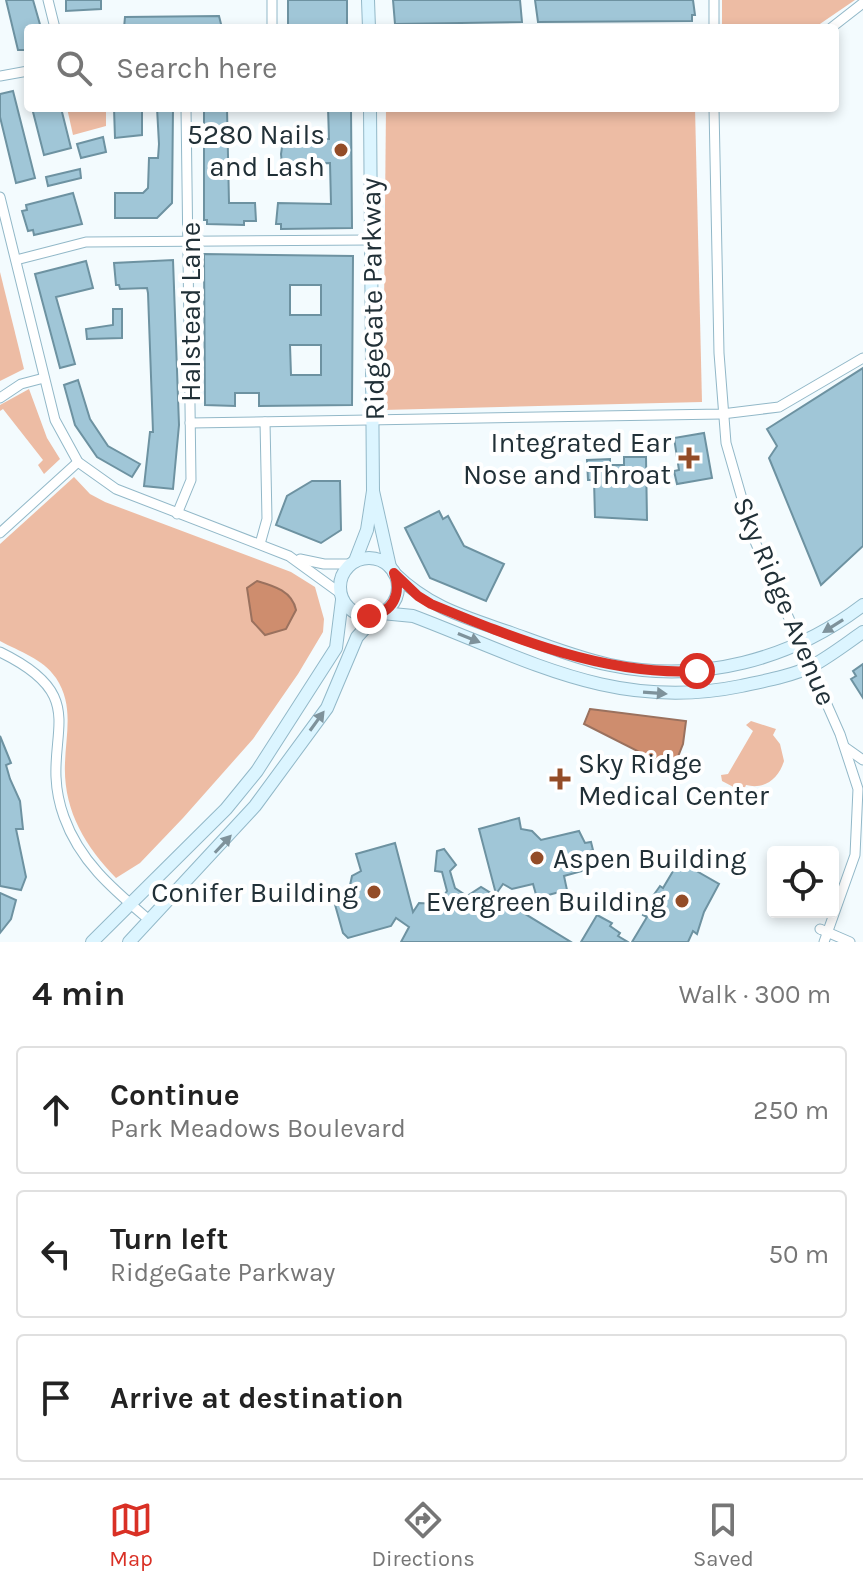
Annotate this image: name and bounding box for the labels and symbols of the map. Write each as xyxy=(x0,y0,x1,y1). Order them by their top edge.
place label: 5280 Nails and Lash xyxy=(187,118,325,183)
marker: 5280 Nails and Lash xyxy=(332,141,350,159)
street label: RidgeGate Parkway xyxy=(354,177,391,421)
street label: Halstead Lane xyxy=(174,222,207,402)
place label: Integrated Ear Nose and Throat xyxy=(463,426,672,491)
marker: Integrated Ear Nose and Throat xyxy=(678,447,700,469)
street label: Sky Ridge Avenue xyxy=(726,492,843,710)
route end xyxy=(351,598,387,634)
one-way arrow xyxy=(822,618,844,632)
one-way arrow xyxy=(457,631,481,644)
route start xyxy=(679,653,715,689)
one-way arrow xyxy=(643,686,668,699)
one-way arrow xyxy=(309,710,325,731)
place label: Sky Ridge Medical Center xyxy=(578,747,770,812)
marker: Sky Ridge Medical Center xyxy=(549,768,571,790)
one-way arrow xyxy=(213,835,231,854)
place label: Aspen Building xyxy=(553,842,746,875)
marker: Aspen Building xyxy=(528,849,546,867)
place label: Conifer Building xyxy=(151,876,358,909)
marker: Conifer Building xyxy=(365,883,383,901)
place label: Evergreen Building xyxy=(426,885,666,918)
marker: Evergreen Building xyxy=(673,892,691,910)

